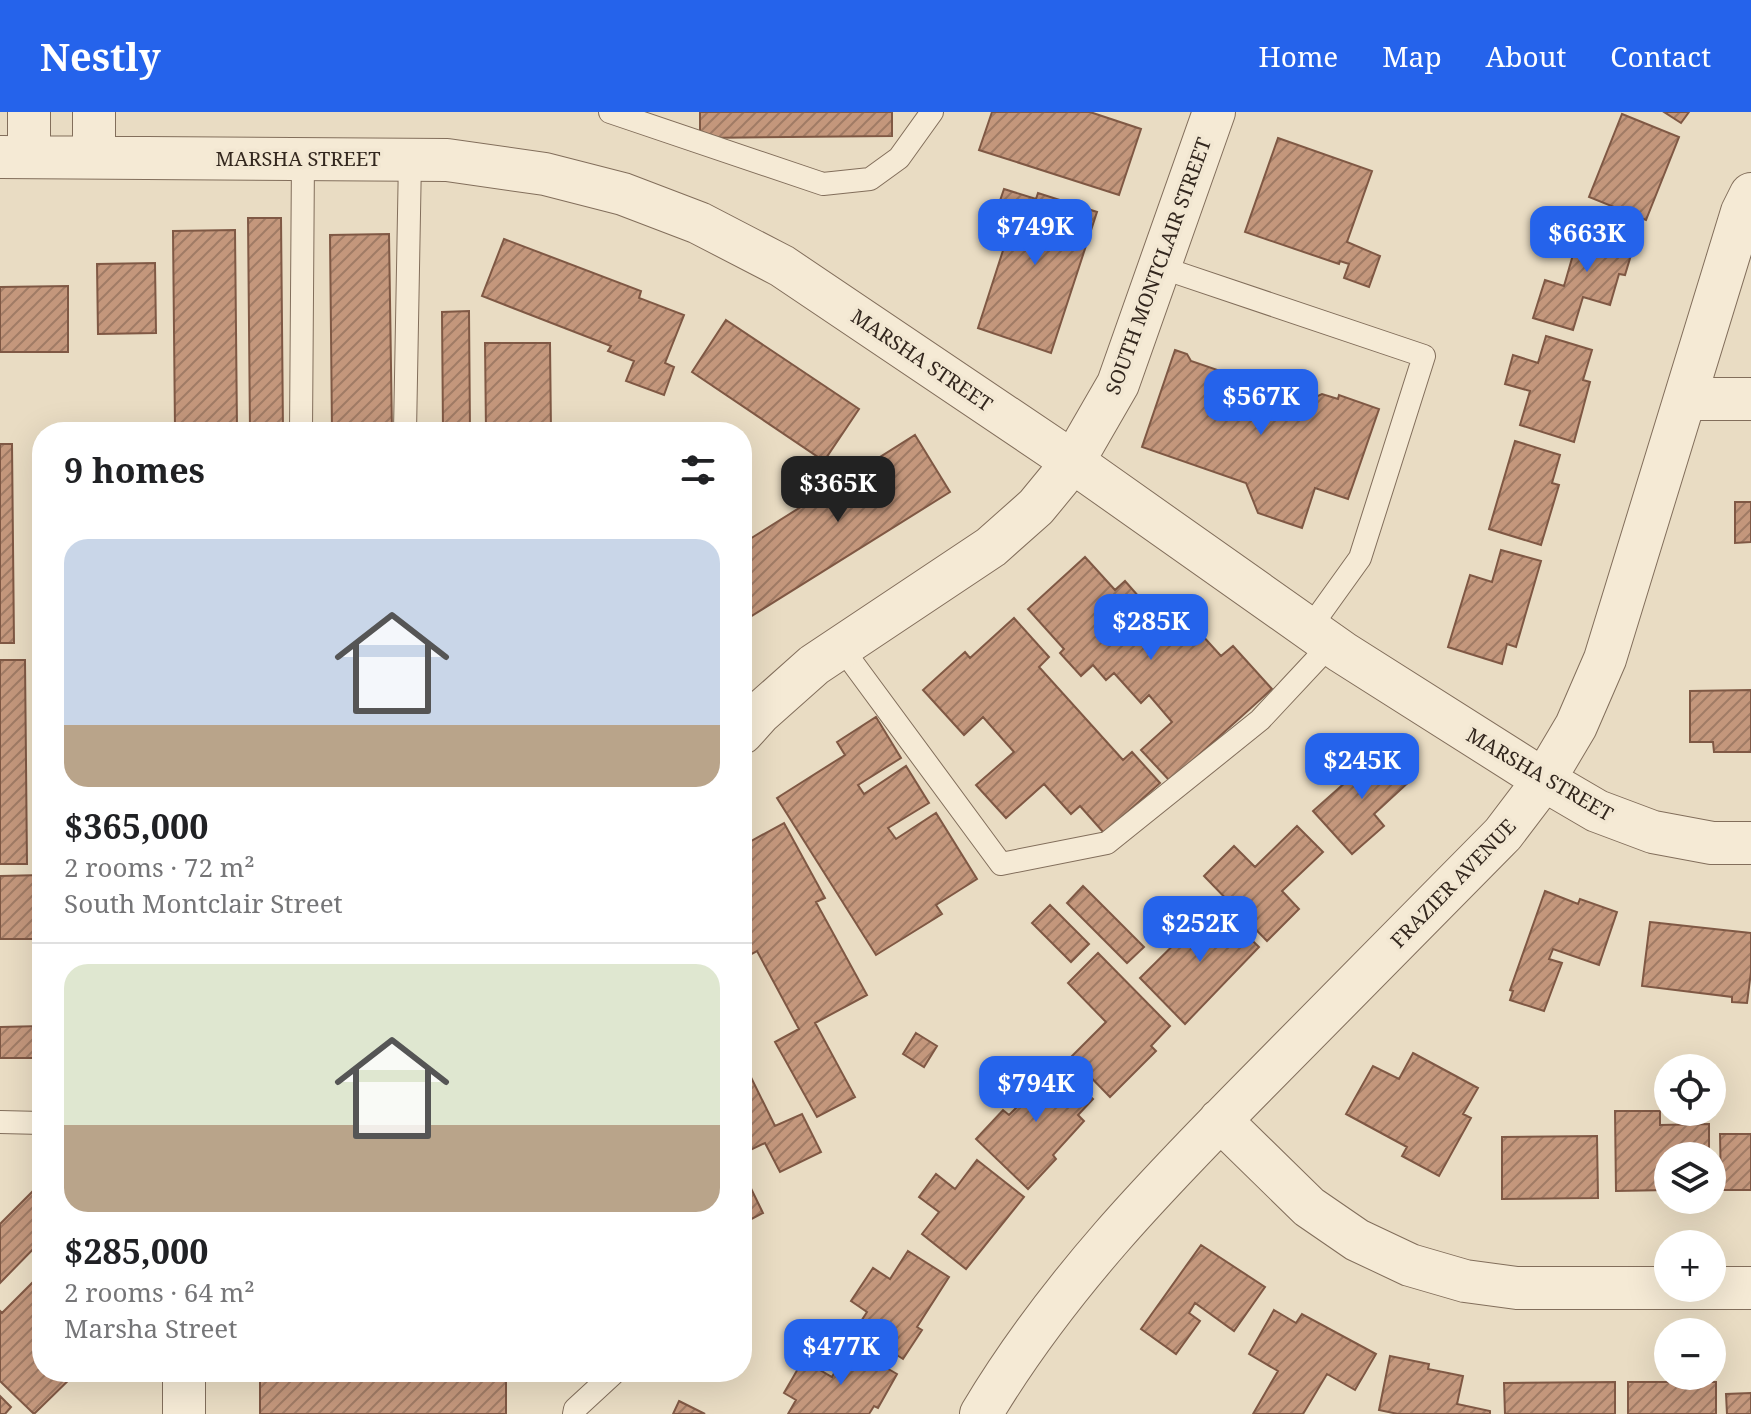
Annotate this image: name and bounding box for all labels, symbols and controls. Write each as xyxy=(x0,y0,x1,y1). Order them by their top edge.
text: Nestly xyxy=(40,30,161,82)
text: Home xyxy=(1259,37,1338,75)
text: Map xyxy=(1382,37,1442,75)
text: About xyxy=(1486,37,1566,75)
text: Contact xyxy=(1610,37,1711,75)
street label: SOUTH MONTCLAIR STREET xyxy=(1099,134,1217,398)
street label: MARSHA STREET xyxy=(215,145,381,172)
pin: $749K xyxy=(979,199,1091,267)
pin: $663K xyxy=(1531,206,1643,274)
text: $749K xyxy=(996,207,1074,243)
text: $663K xyxy=(1548,214,1626,250)
street label: MARSHA STREET xyxy=(846,303,998,417)
pin: $567K xyxy=(1205,369,1317,437)
text: $567K xyxy=(1222,377,1300,413)
text: 9 homes xyxy=(64,447,205,493)
icon: filters xyxy=(676,448,720,492)
pin: $365K xyxy=(782,456,894,524)
text: $365K xyxy=(799,464,877,500)
icon: home xyxy=(320,591,464,735)
pin: $285K xyxy=(1095,594,1207,662)
text: $285K xyxy=(1112,602,1190,638)
street label: MARSHA STREET xyxy=(1462,721,1618,827)
pin: $245K xyxy=(1306,733,1418,801)
text: $245K xyxy=(1323,741,1401,777)
text: $365,000 xyxy=(64,803,208,849)
street label: FRAZIER AVENUE xyxy=(1384,813,1522,953)
text: 2 rooms · 72 m² xyxy=(64,849,255,885)
text: South Montclair Street xyxy=(64,885,343,921)
pin: $252K xyxy=(1144,896,1256,964)
text: $252K xyxy=(1161,904,1239,940)
icon: home xyxy=(320,1016,464,1160)
map controls xyxy=(1654,1054,1726,1390)
button: locate xyxy=(1654,1054,1726,1126)
pin: $794K xyxy=(980,1056,1092,1124)
text: $794K xyxy=(997,1064,1075,1100)
button: layers xyxy=(1654,1142,1726,1214)
text: $285,000 xyxy=(64,1228,208,1274)
button: + xyxy=(1654,1230,1726,1302)
text: 2 rooms · 64 m² xyxy=(64,1274,255,1310)
text: Marsha Street xyxy=(64,1310,237,1346)
button: − xyxy=(1654,1318,1726,1390)
pin: $477K xyxy=(785,1319,897,1387)
text: $477K xyxy=(802,1327,880,1363)

